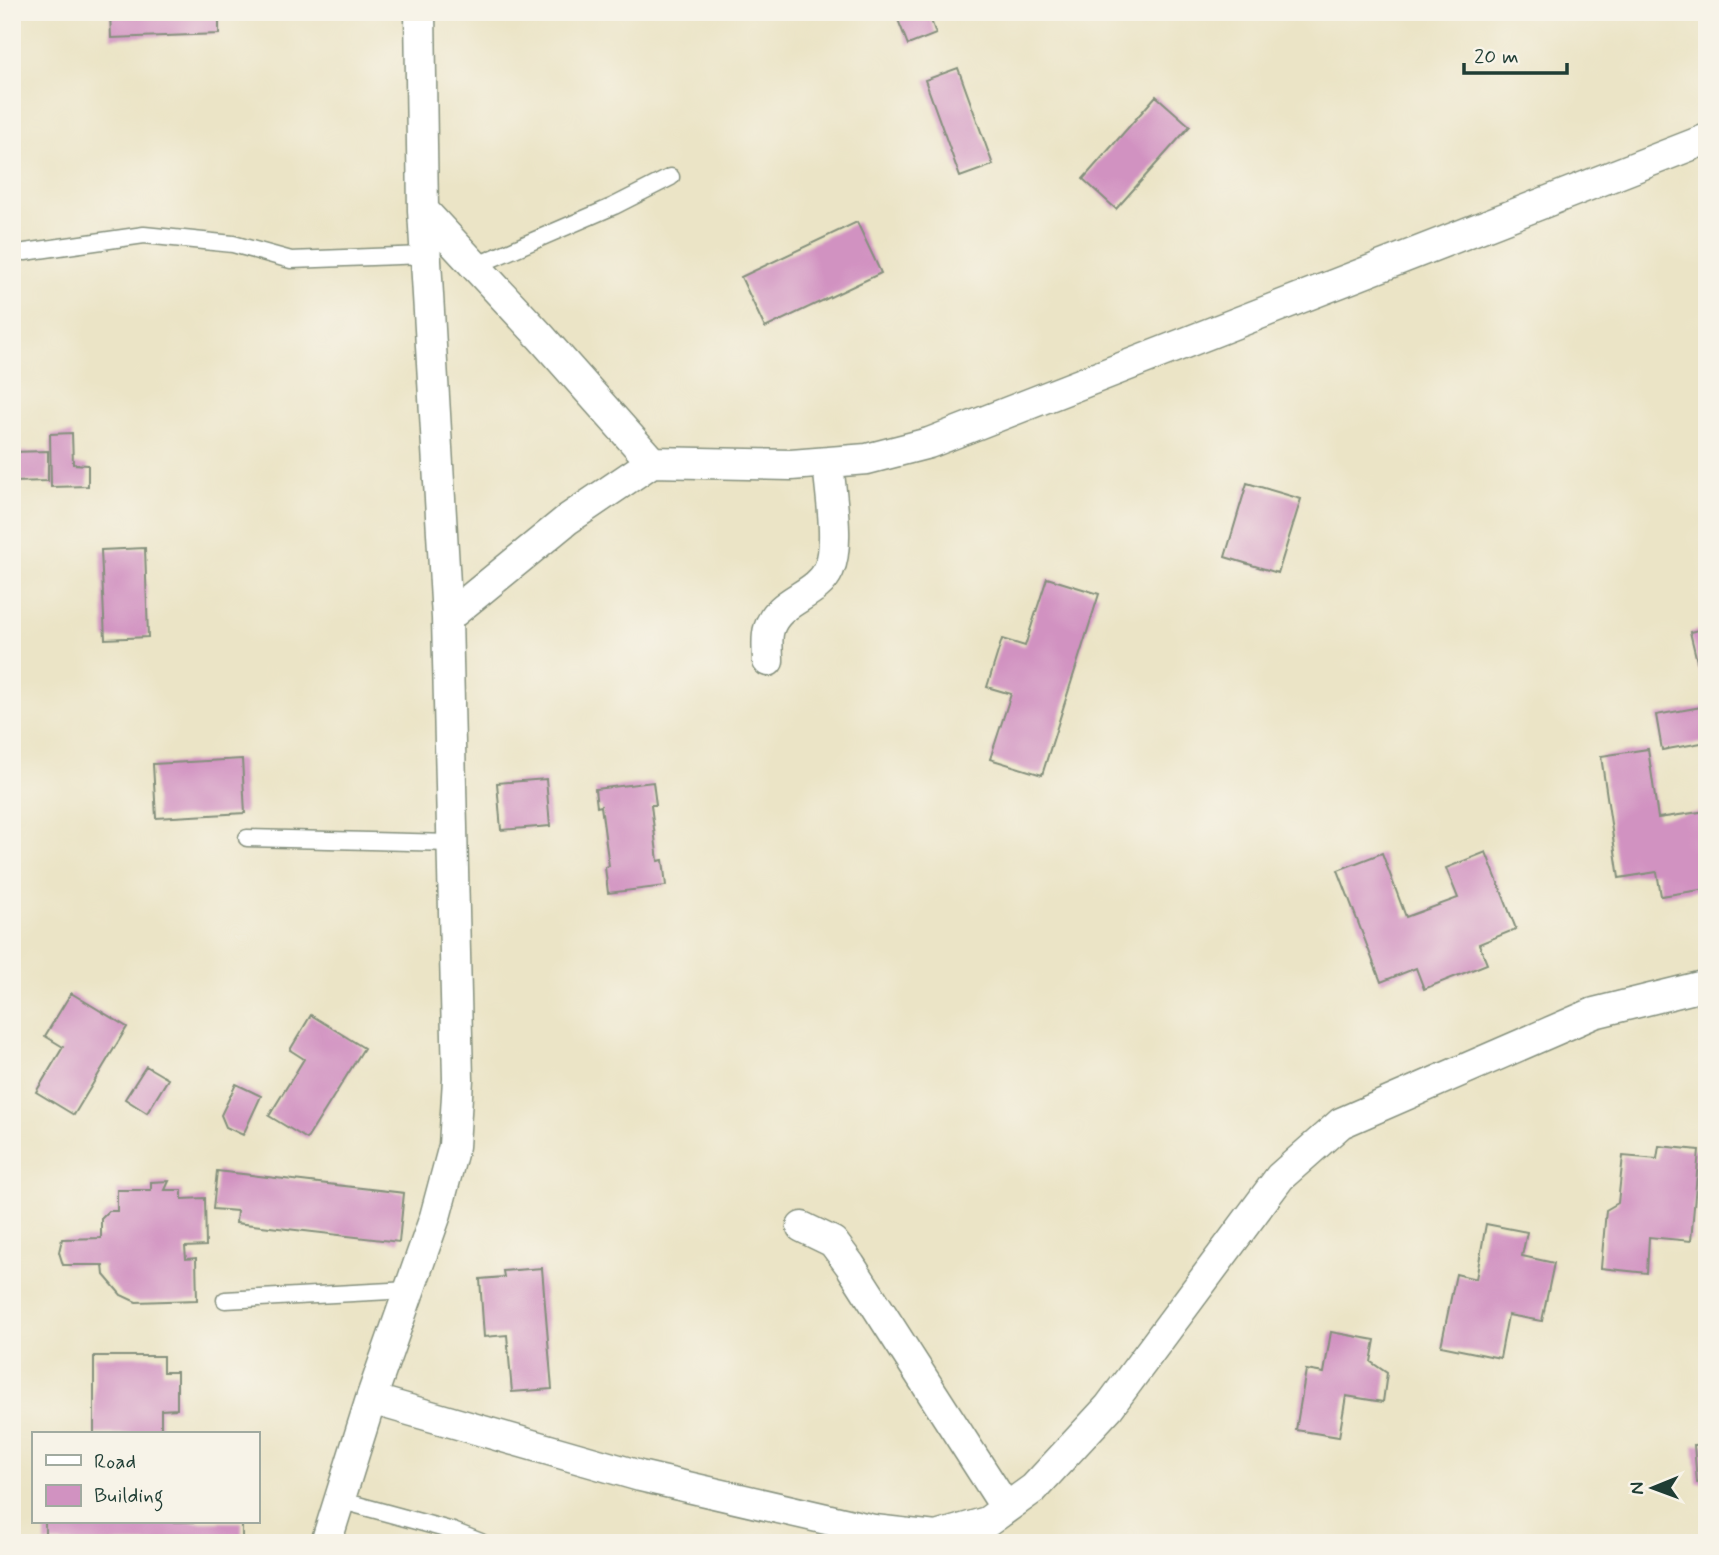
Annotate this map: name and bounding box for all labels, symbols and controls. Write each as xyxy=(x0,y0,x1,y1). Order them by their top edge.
scale bar xyxy=(1464,32,1567,76)
text: 20 m xyxy=(1474,43,1519,71)
legend xyxy=(32,1432,259,1524)
text: Road xyxy=(94,1448,136,1476)
north arrow xyxy=(1618,1454,1688,1524)
text: Building xyxy=(94,1482,164,1512)
text: N xyxy=(1625,1482,1650,1495)

